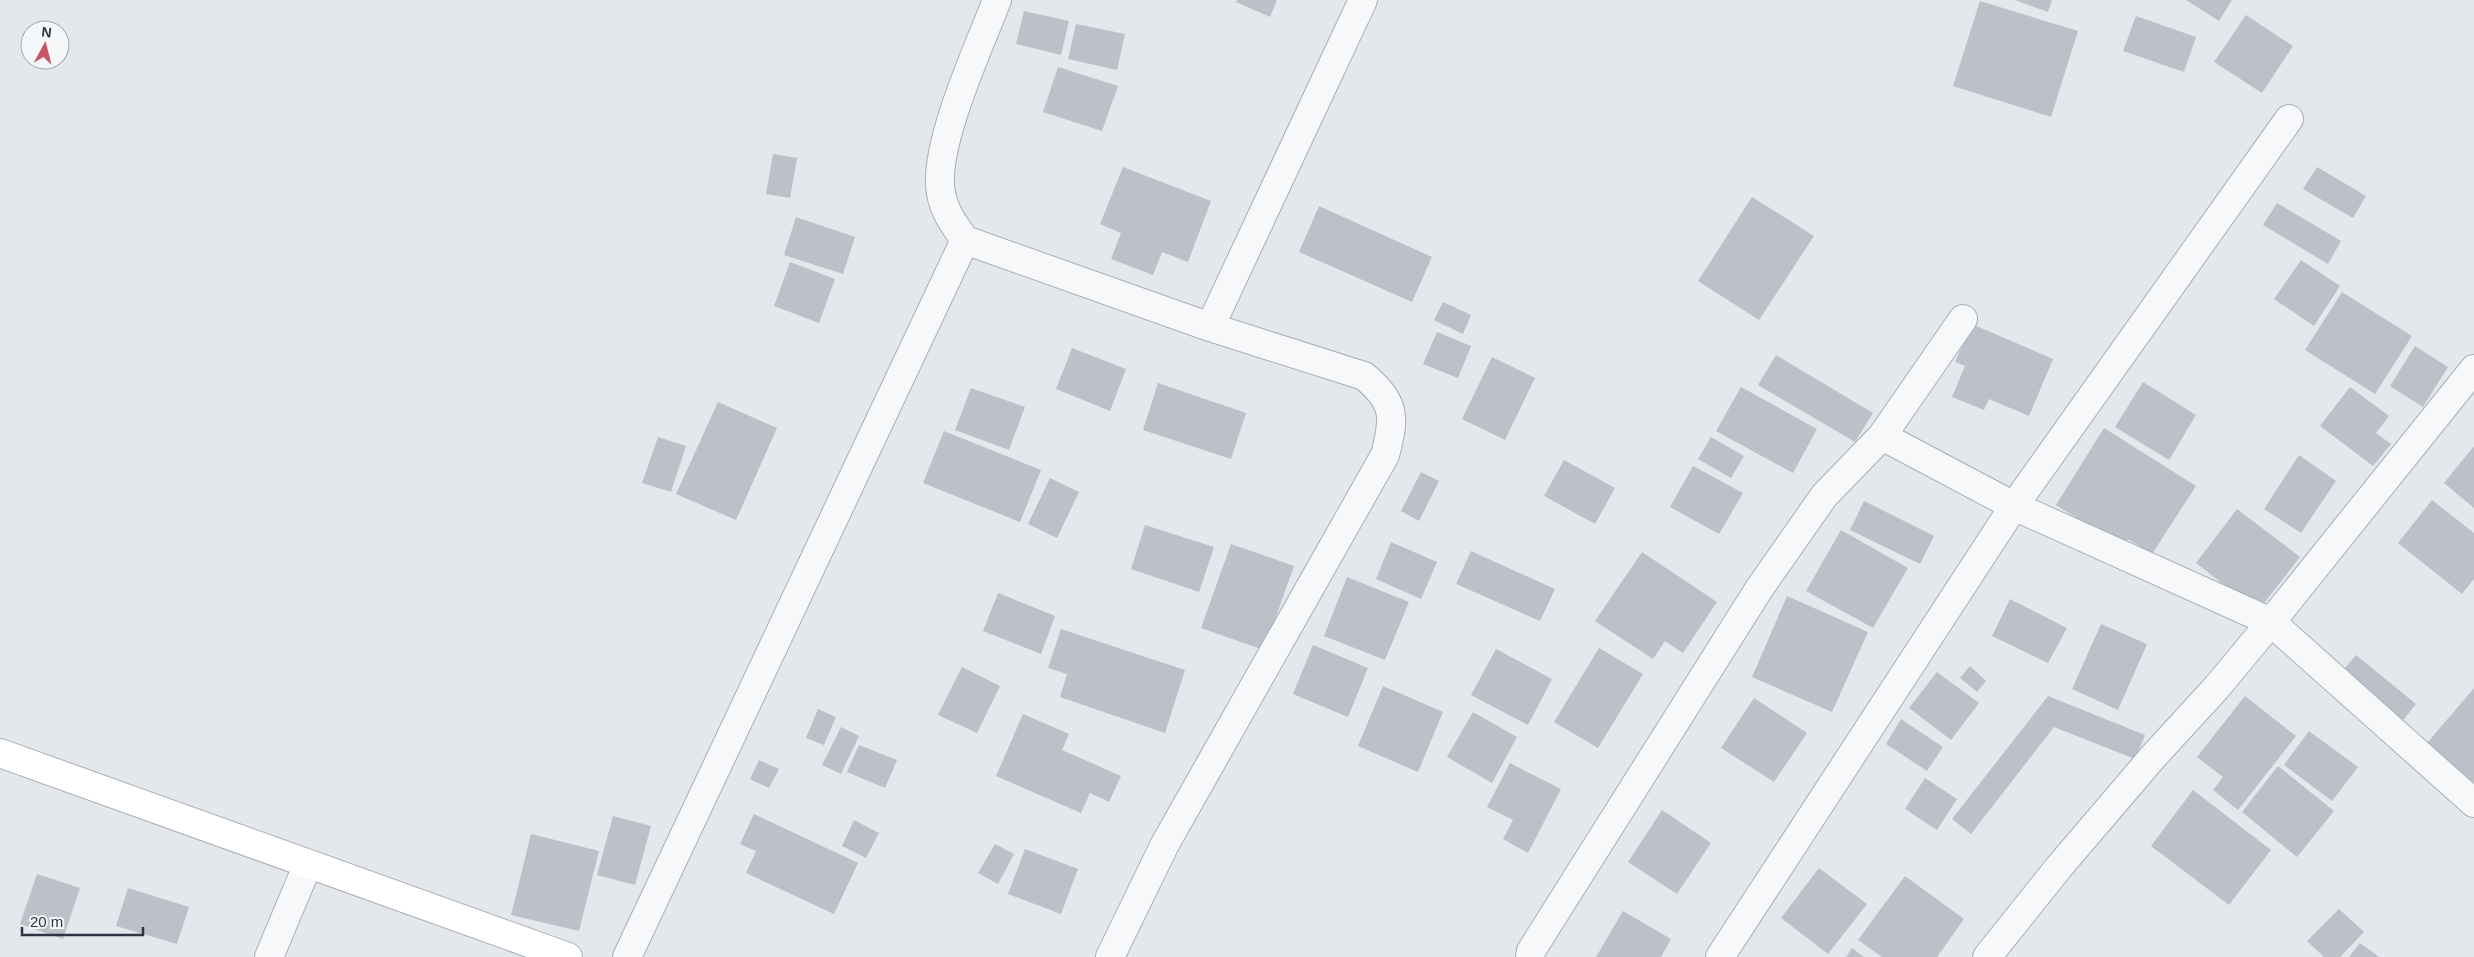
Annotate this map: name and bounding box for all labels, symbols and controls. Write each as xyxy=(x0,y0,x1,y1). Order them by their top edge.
north arrow xyxy=(20,20,70,70)
text: N xyxy=(41,24,53,41)
scale bar xyxy=(22,904,144,936)
text: 20 m xyxy=(30,913,63,930)

